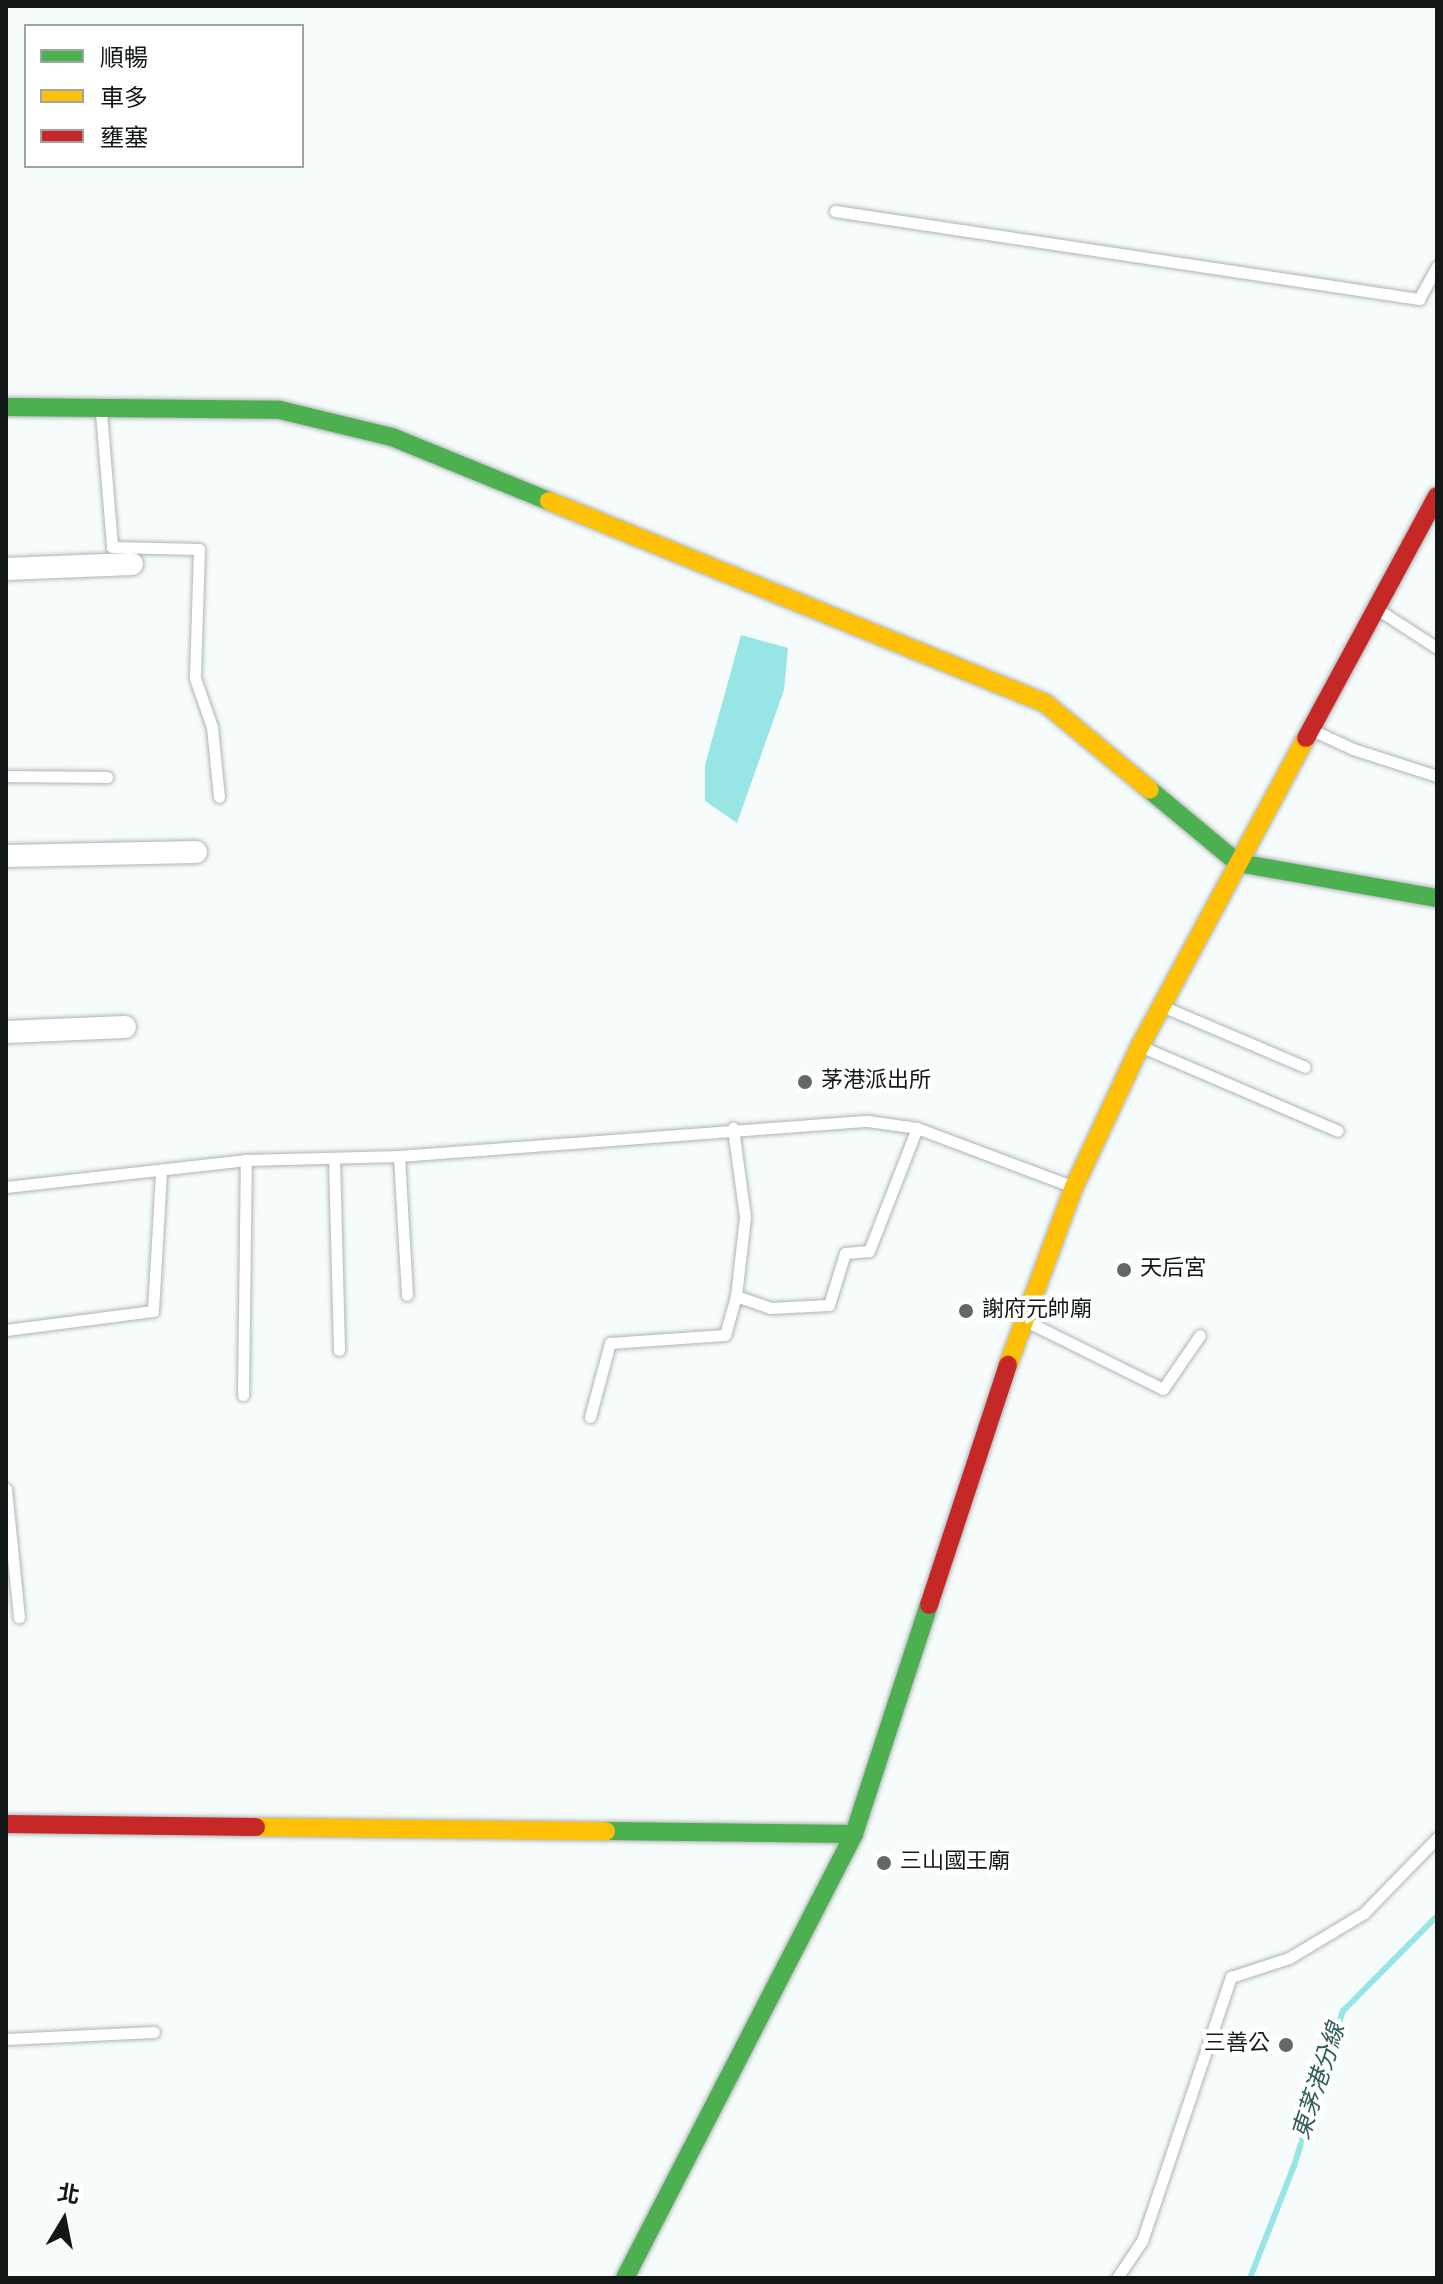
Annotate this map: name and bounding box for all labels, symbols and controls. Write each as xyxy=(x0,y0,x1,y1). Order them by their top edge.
legend xyxy=(24,24,304,168)
text: 順暢 xyxy=(100,45,148,75)
text: 車多 xyxy=(100,85,148,115)
text: 壅塞 xyxy=(100,125,148,155)
place label: 茅港派出所 xyxy=(821,1069,931,1095)
marker: 茅港派出所 xyxy=(796,1073,814,1091)
place label: 天后宮 xyxy=(1140,1257,1206,1283)
marker: 天后宮 xyxy=(1115,1261,1133,1279)
place label: 謝府元帥廟 xyxy=(982,1298,1092,1324)
marker: 謝府元帥廟 xyxy=(957,1302,975,1320)
place label: 三山國王廟 xyxy=(900,1850,1010,1876)
marker: 三山國王廟 xyxy=(875,1854,893,1872)
water label: 東茅港分線 xyxy=(1289,2020,1353,2144)
place label: 三善公 xyxy=(1204,2032,1270,2058)
marker: 三善公 xyxy=(1277,2036,1295,2054)
north arrow xyxy=(24,2180,104,2260)
text: 北 xyxy=(55,2181,81,2211)

